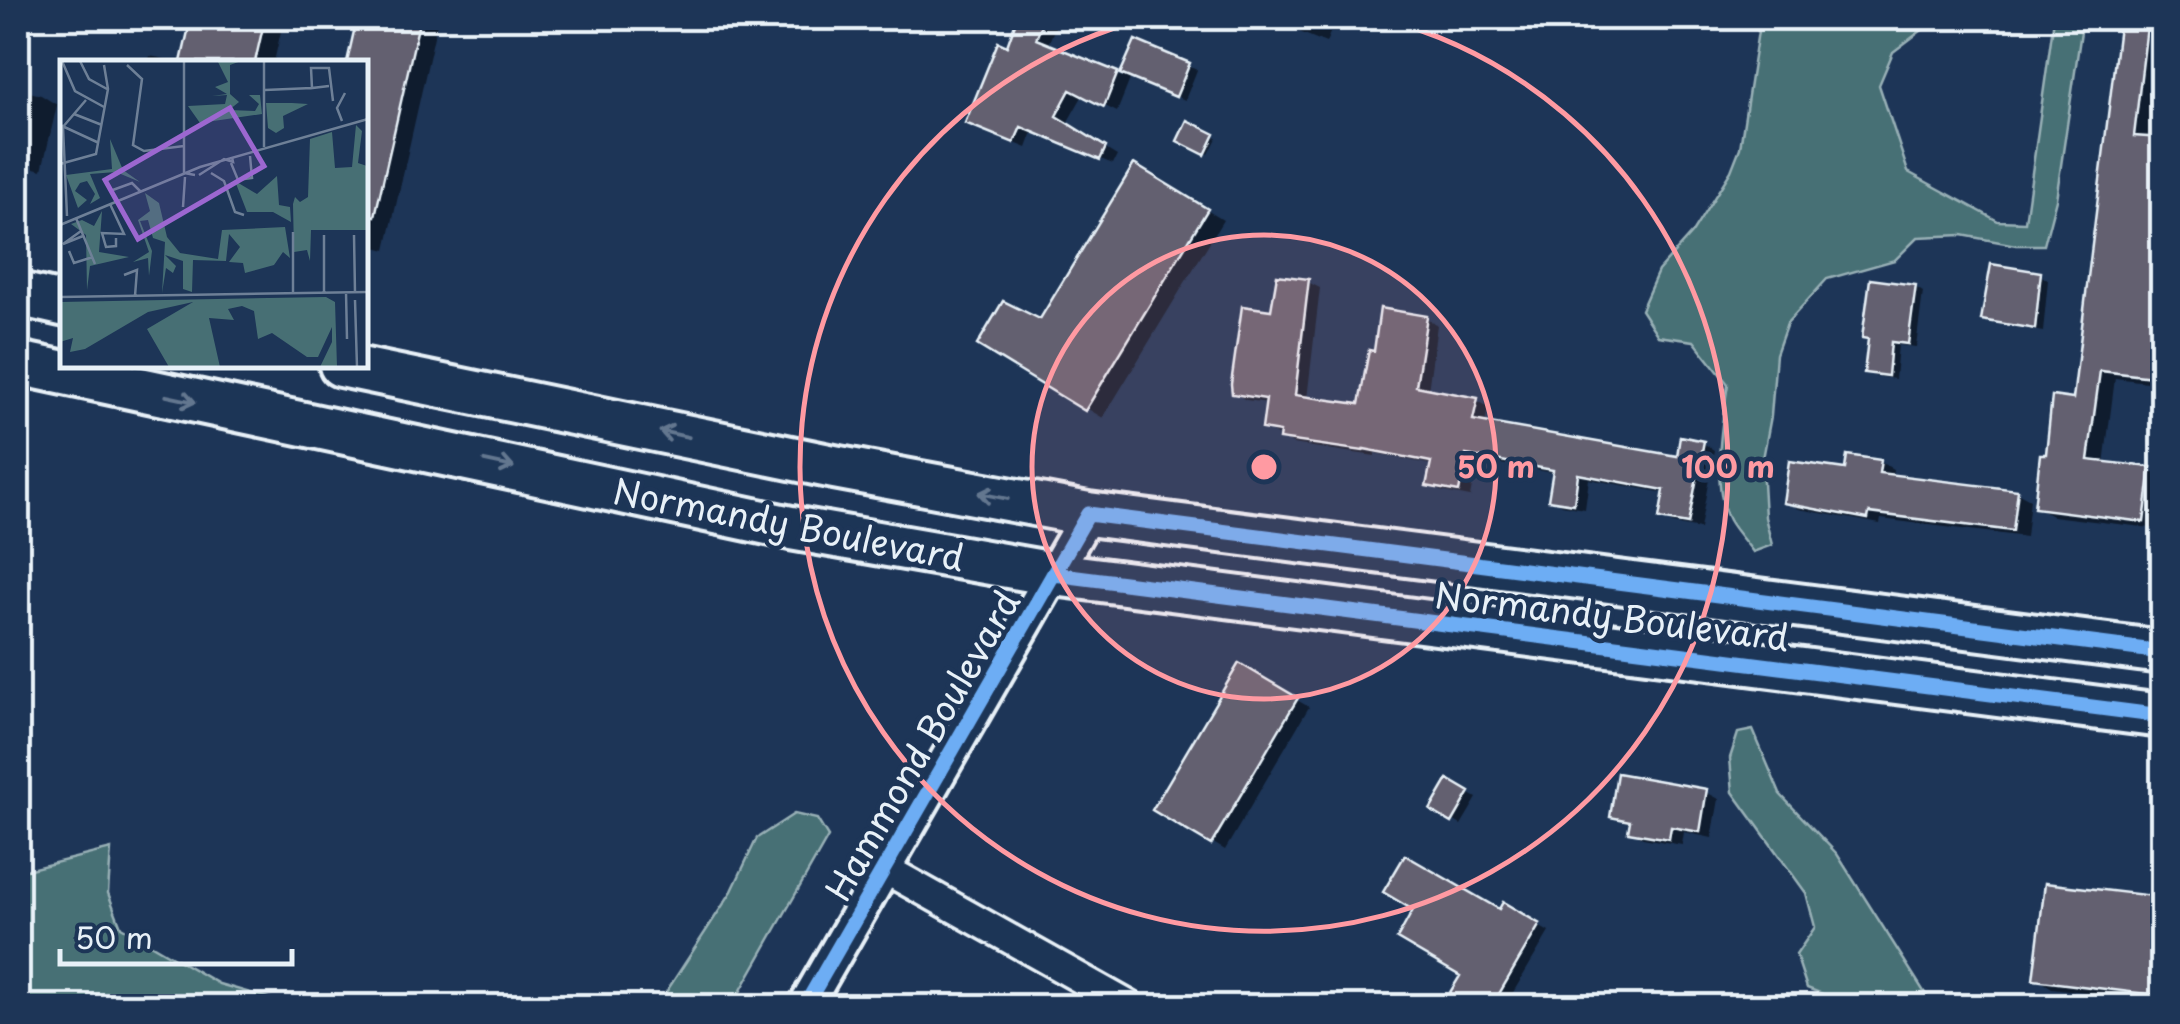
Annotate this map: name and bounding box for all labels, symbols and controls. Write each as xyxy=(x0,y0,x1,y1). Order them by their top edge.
inset map xyxy=(60,60,368,368)
one-way arrow xyxy=(164,390,196,409)
one-way arrow xyxy=(658,423,690,442)
text: 50 m xyxy=(1457,443,1535,488)
text: 100 m xyxy=(1681,443,1775,488)
centre of rings xyxy=(1246,449,1282,485)
one-way arrow xyxy=(483,456,515,475)
street label: Normandy Boulevard xyxy=(609,463,969,583)
one-way arrow xyxy=(977,486,1009,505)
street label: Normandy Boulevard xyxy=(1432,567,1792,663)
street label: Hammond Boulevard xyxy=(810,580,1032,910)
scale bar xyxy=(60,904,292,966)
text: 50 m xyxy=(75,914,153,959)

